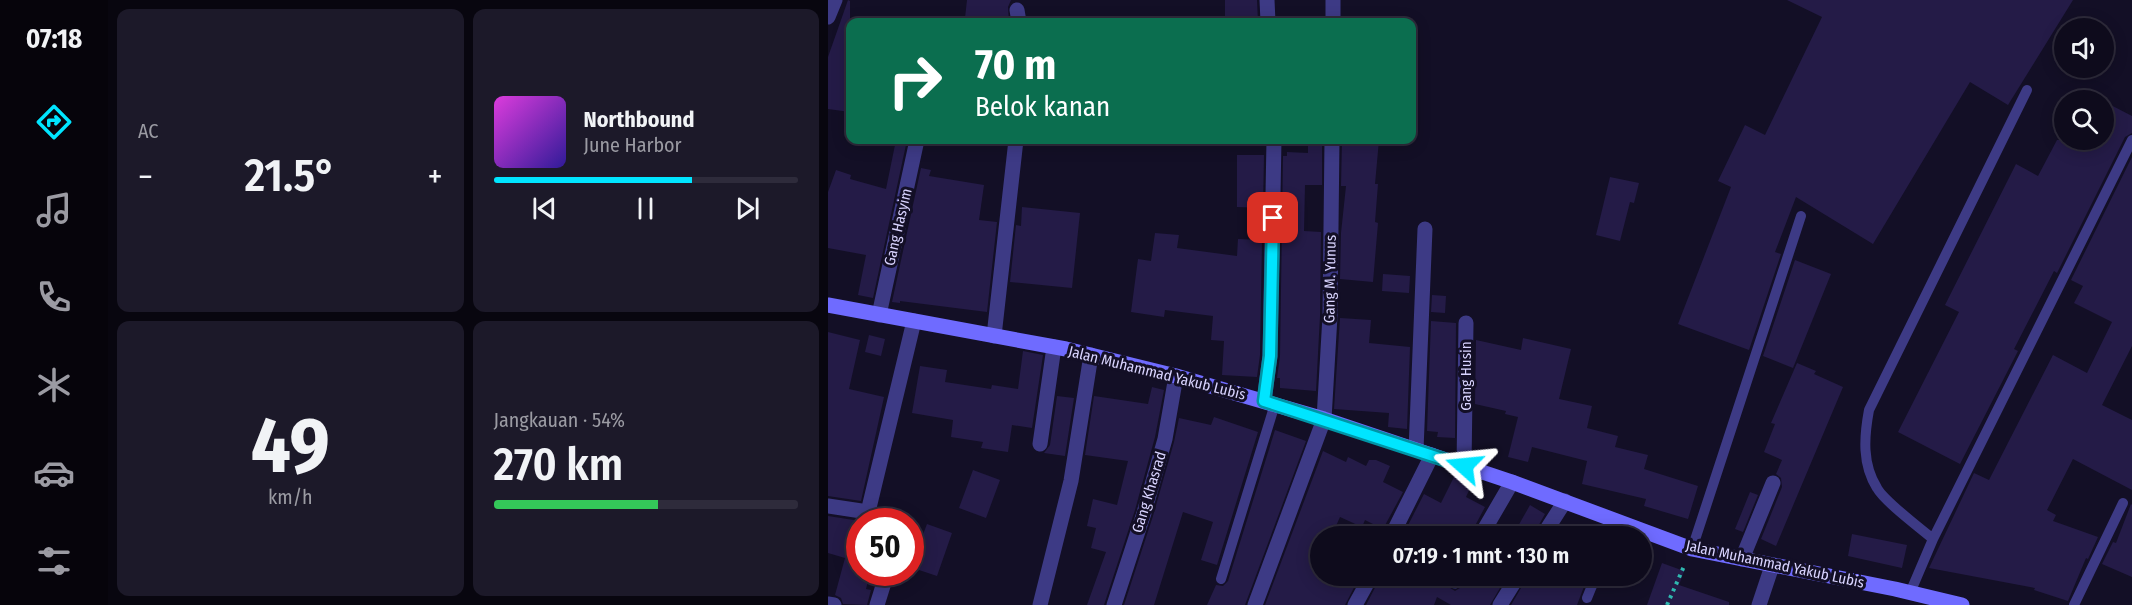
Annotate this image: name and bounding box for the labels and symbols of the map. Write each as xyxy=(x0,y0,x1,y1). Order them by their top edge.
street label: Gang Hasyim xyxy=(880,187,916,267)
pin xyxy=(1247,192,1298,243)
street label: Gang M. Yunus xyxy=(1320,235,1340,323)
street label: Gang Husin xyxy=(1457,341,1475,411)
street label: Jalan Muhammad Yakub Lubis xyxy=(1067,342,1247,404)
position arrow xyxy=(1432,434,1496,498)
street label: Gang Khasrad xyxy=(1128,449,1170,535)
speed limit sign: 50 xyxy=(846,508,924,586)
street label: Jalan Muhammad Yakub Lubis xyxy=(1684,536,1866,592)

